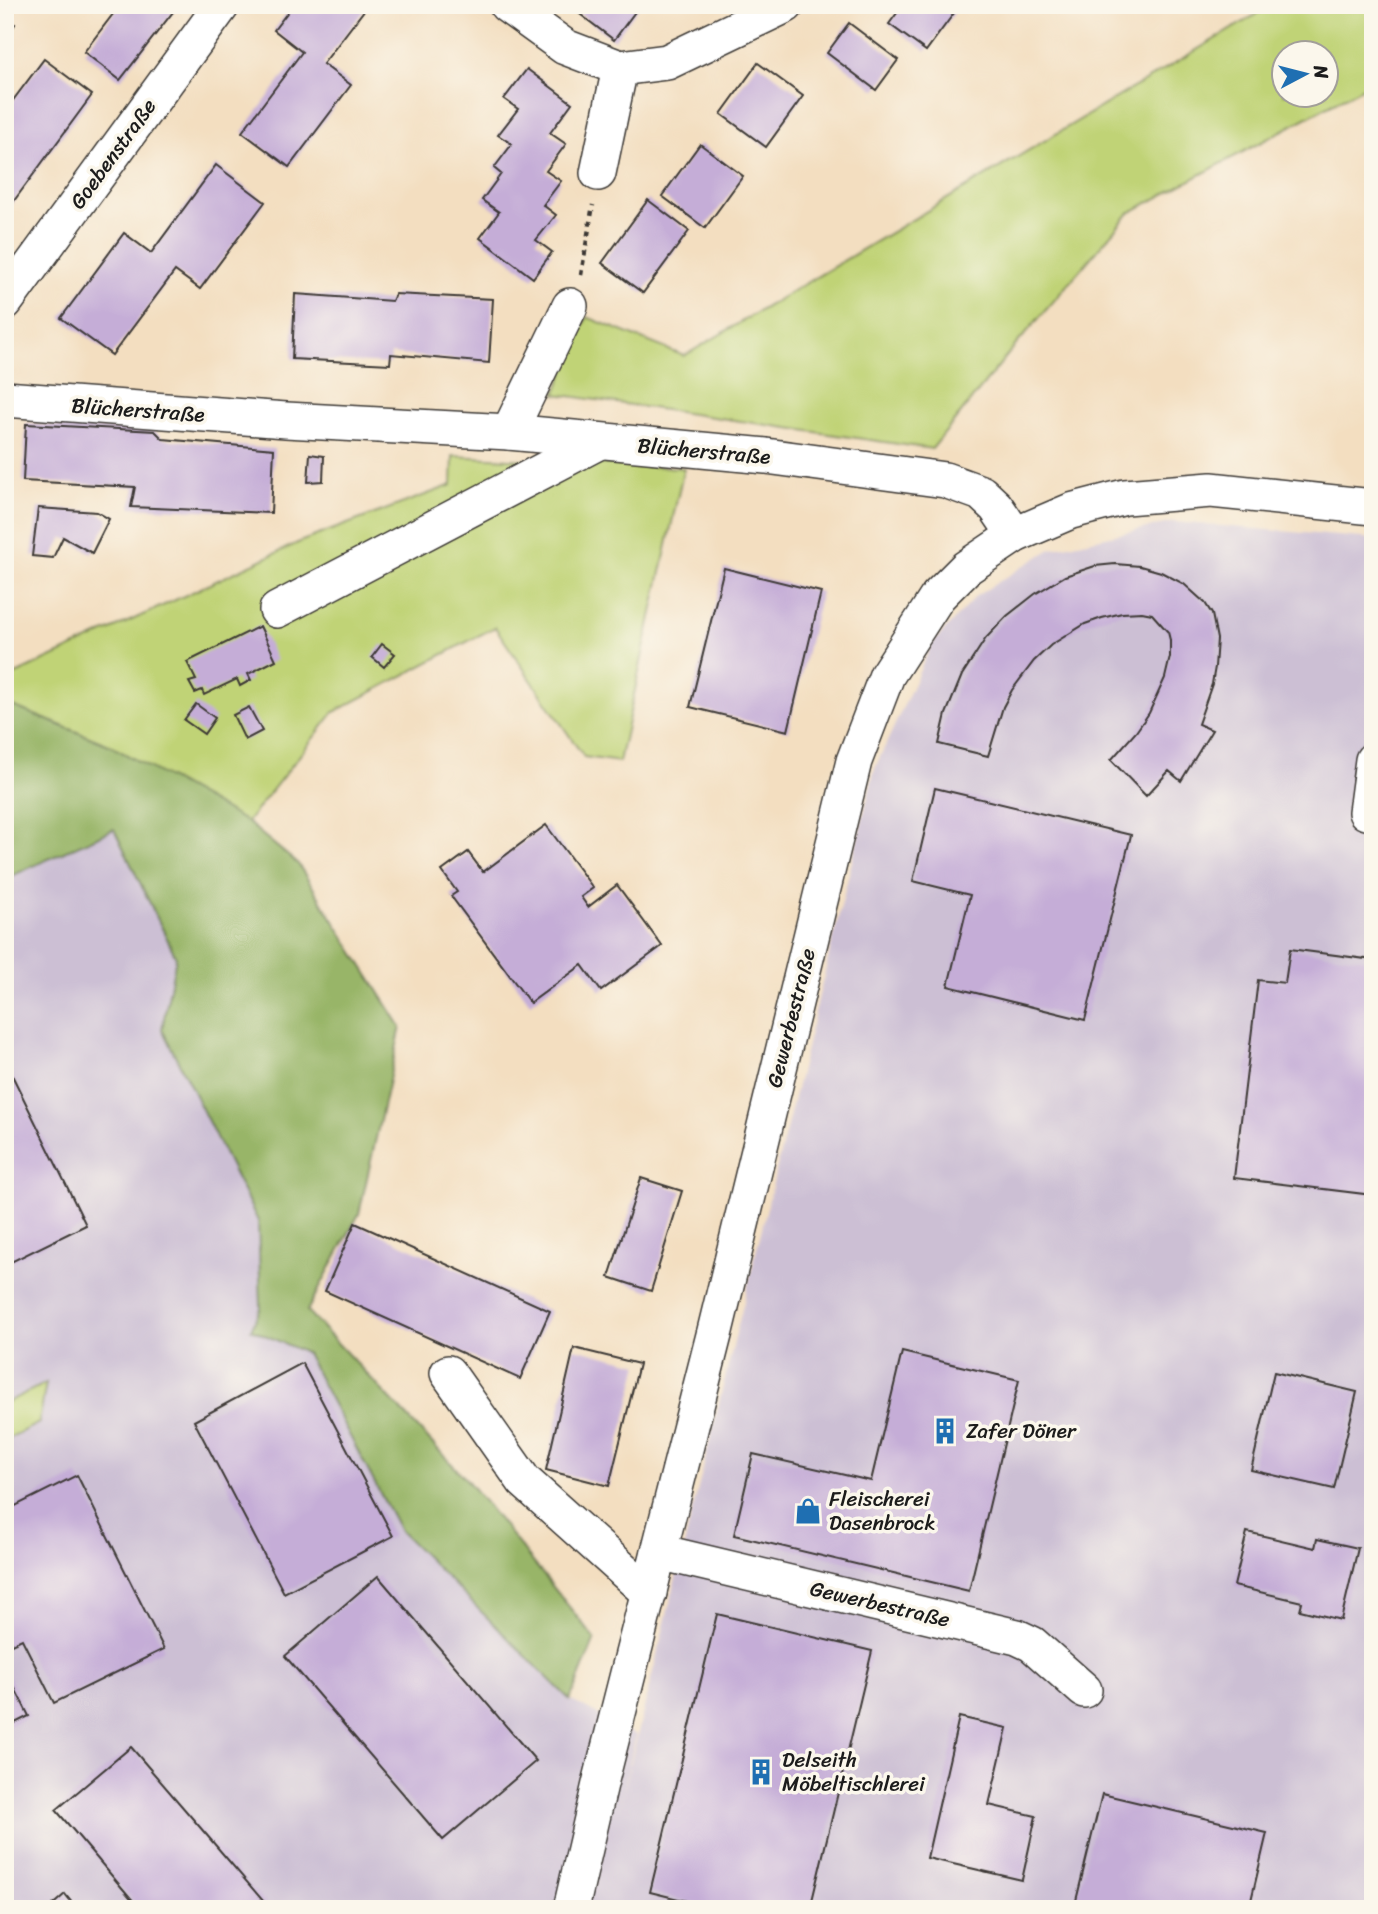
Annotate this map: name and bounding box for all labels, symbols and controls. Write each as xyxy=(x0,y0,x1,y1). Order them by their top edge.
north arrow xyxy=(1270,38,1340,108)
text: N xyxy=(1304,62,1339,81)
street label: Goebenstraße xyxy=(59,90,167,218)
street label: Blücherstraße xyxy=(70,386,206,434)
street label: Blücherstraße xyxy=(636,426,772,476)
street label: Gewerbestraße xyxy=(755,944,827,1092)
place label: Zafer Döner xyxy=(966,1412,1077,1450)
building icon: Zafer Döner xyxy=(930,1416,960,1446)
place label: Fleischerei Dasenbrock xyxy=(829,1480,936,1542)
shop icon: Fleischerei Dasenbrock xyxy=(793,1496,823,1526)
street label: Gewerbestraße xyxy=(806,1569,954,1639)
place label: Delseith Möbeltischlerei xyxy=(782,1741,926,1803)
building icon: Delseith Möbeltischlerei xyxy=(746,1757,776,1787)

